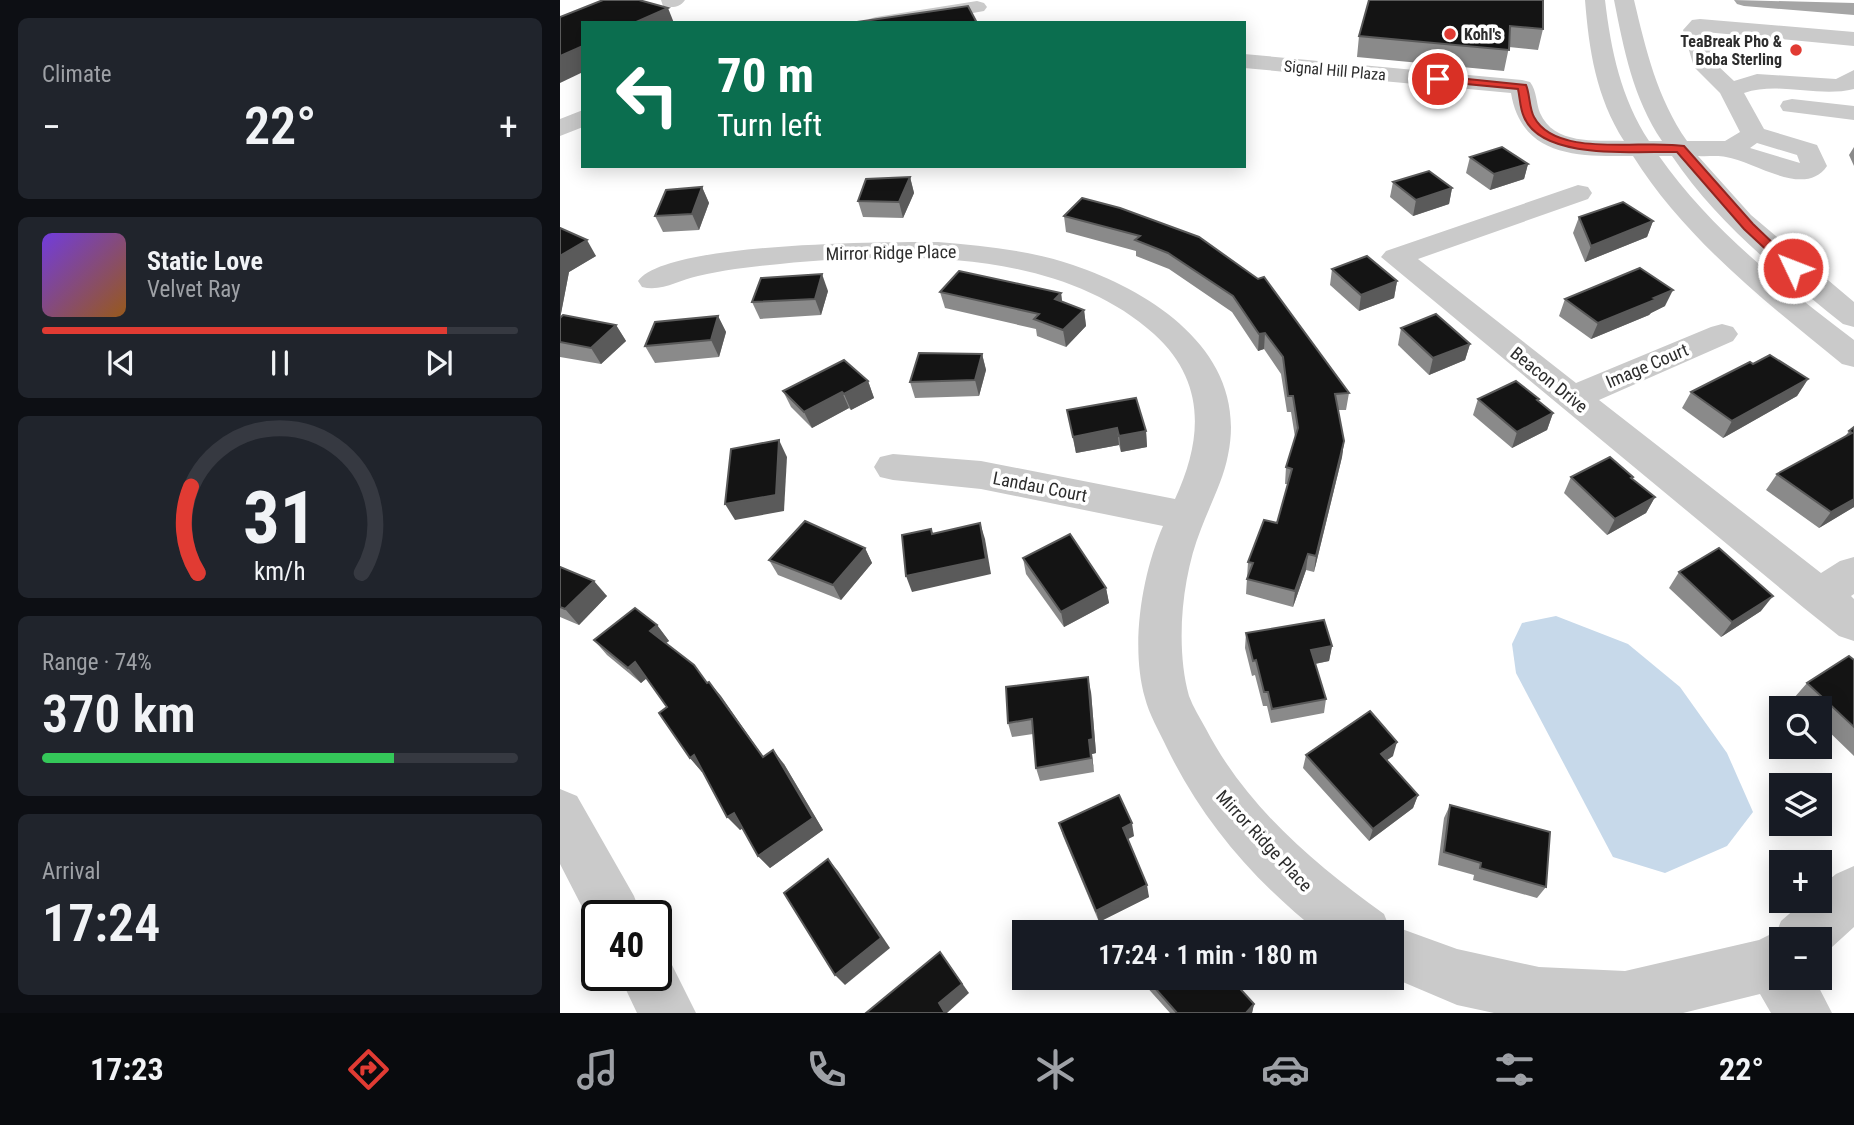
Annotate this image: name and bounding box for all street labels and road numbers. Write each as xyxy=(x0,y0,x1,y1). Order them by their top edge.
street label: Signal Hill Plaza xyxy=(1283,57,1387,84)
street label: Mirror Ridge Place xyxy=(825,241,957,264)
street label: Image Court xyxy=(1603,339,1691,392)
street label: Beacon Drive xyxy=(1507,342,1592,417)
street label: Landau Court xyxy=(991,467,1089,506)
street label: Mirror Ridge Place xyxy=(1212,786,1317,896)

